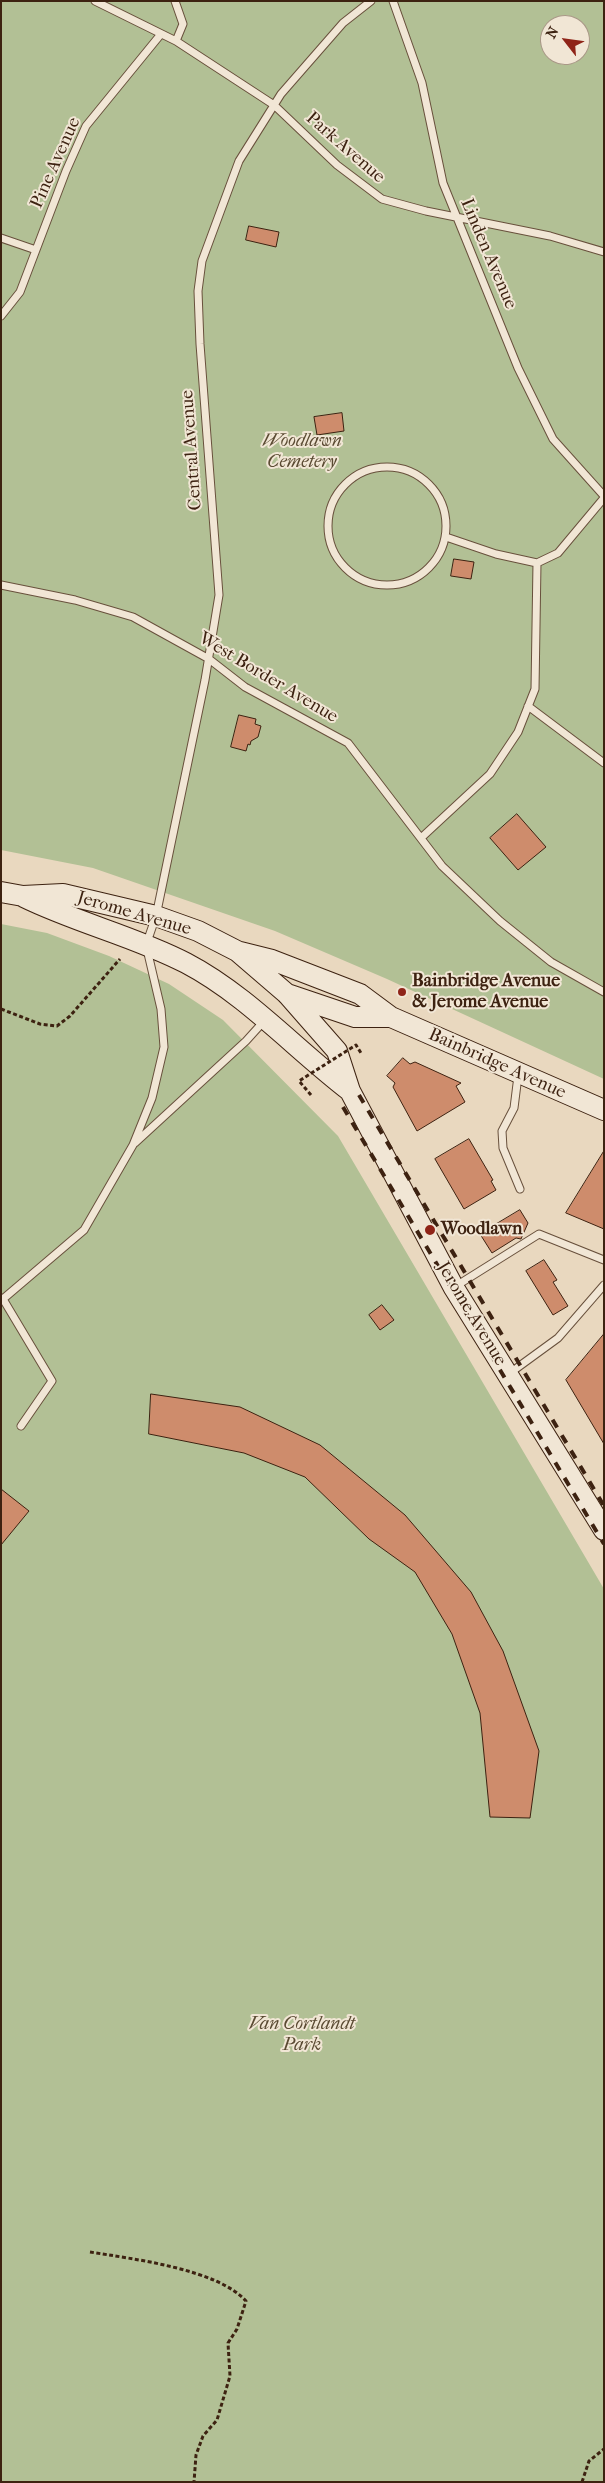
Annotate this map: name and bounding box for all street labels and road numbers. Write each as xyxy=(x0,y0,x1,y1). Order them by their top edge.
street label: Park Avenue xyxy=(301,108,389,188)
street label: Pine Avenue xyxy=(26,114,86,212)
street label: Linden Avenue xyxy=(455,196,521,312)
street label: Central Avenue xyxy=(177,389,207,511)
street label: West Border Avenue xyxy=(194,628,342,728)
street label: Jerome Avenue xyxy=(74,887,194,941)
street label: Bainbridge Avenue xyxy=(425,1024,569,1104)
street label: Jerome Avenue xyxy=(431,1258,511,1370)

